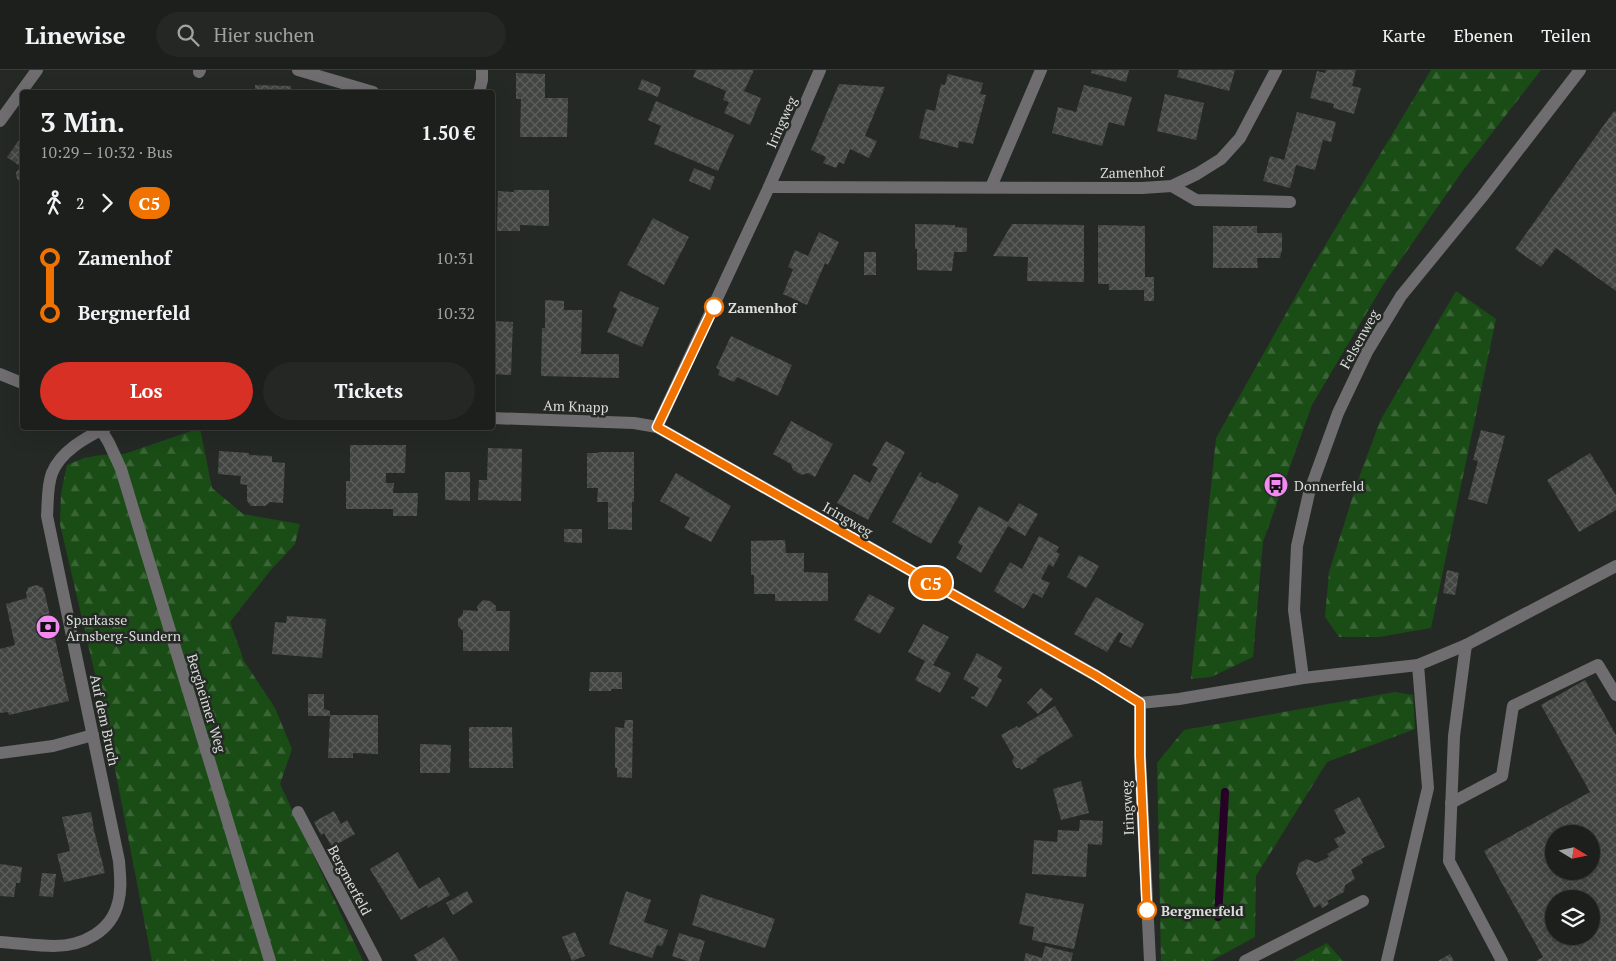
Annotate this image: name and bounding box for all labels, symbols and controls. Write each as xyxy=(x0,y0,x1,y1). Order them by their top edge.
search box xyxy=(156,12,506,57)
text: Linewise xyxy=(25,19,126,51)
icon: search xyxy=(174,21,202,49)
text: Hier suchen xyxy=(214,22,315,47)
text: Karte xyxy=(1382,23,1426,47)
text: Ebenen xyxy=(1454,23,1513,47)
text: Teilen xyxy=(1541,23,1591,47)
street label: Iringweg xyxy=(761,93,801,151)
text: 3 Min. xyxy=(40,103,125,140)
text: 1.50 € xyxy=(421,120,475,145)
text: 10:29 – 10:32 · Bus xyxy=(40,141,173,163)
street label: Zamenhof xyxy=(1100,162,1165,182)
icon: walk xyxy=(40,189,68,217)
icon: forward xyxy=(93,189,121,217)
text: C5 xyxy=(139,191,160,215)
text: 2 xyxy=(76,192,85,214)
text: Zamenhof xyxy=(78,245,171,270)
text: 10:31 xyxy=(436,247,475,269)
marker: Zamenhof xyxy=(704,297,724,317)
place label: Zamenhof xyxy=(728,298,798,317)
text: Bergmerfeld xyxy=(78,300,190,325)
text: 10:32 xyxy=(436,302,475,324)
street label: Felsenweg xyxy=(1335,306,1383,372)
button: Los xyxy=(40,362,253,420)
button: Tickets xyxy=(263,362,475,420)
street label: Am Knapp xyxy=(543,395,609,417)
bus stop icon: Donnerfeld xyxy=(1263,472,1289,498)
place label: Donnerfeld xyxy=(1294,476,1364,495)
street label: Iringweg xyxy=(820,497,877,541)
line badge: C5 xyxy=(908,567,954,599)
text: C5 xyxy=(920,571,942,595)
place label: Sparkasse Arnsberg-Sundern xyxy=(66,610,182,645)
bank icon: Sparkasse Arnsberg-Sundern xyxy=(35,614,61,640)
street label: Bergheimer Weg xyxy=(183,651,231,755)
street label: Auf dem Bruch xyxy=(86,673,124,767)
street label: Iringweg xyxy=(1116,780,1138,836)
north arrow xyxy=(1545,825,1600,880)
map controls xyxy=(1545,825,1600,945)
street label: Bergmerfeld xyxy=(324,842,376,918)
button: layers xyxy=(1545,890,1600,945)
marker: Bergmerfeld xyxy=(1137,900,1157,920)
place label: Bergmerfeld xyxy=(1161,901,1244,920)

